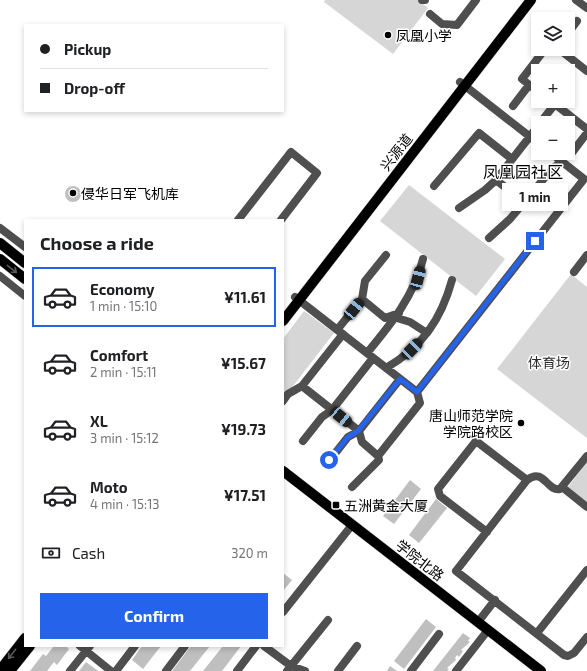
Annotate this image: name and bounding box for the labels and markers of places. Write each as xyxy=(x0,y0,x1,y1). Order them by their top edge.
place label: 凤凰小学 xyxy=(396,27,452,44)
marker: 凤凰小学 xyxy=(383,30,393,40)
place label: 侵华日军飞机库 xyxy=(81,185,179,202)
marker: 侵华日军飞机库 xyxy=(68,188,78,198)
place label: 唐山师范学院 学院路校区 xyxy=(429,407,513,440)
marker: 唐山师范学院 学院路校区 xyxy=(516,418,526,428)
place label: 五洲黄金大厦 xyxy=(344,497,428,514)
marker: 五洲黄金大厦 xyxy=(331,500,341,510)

